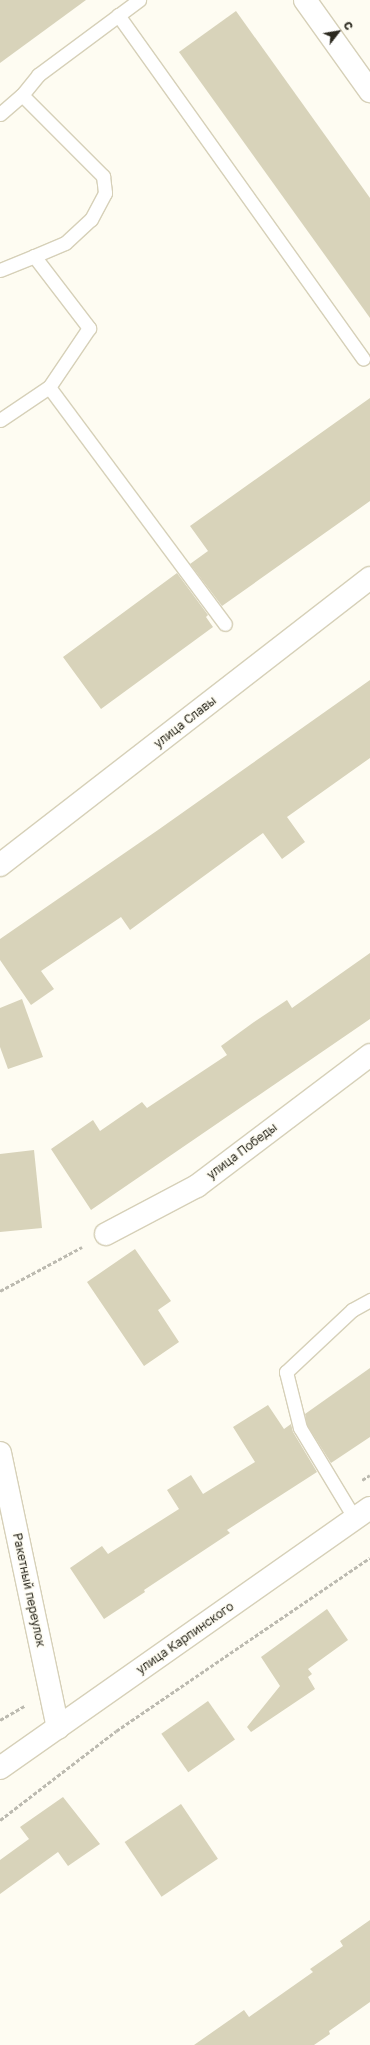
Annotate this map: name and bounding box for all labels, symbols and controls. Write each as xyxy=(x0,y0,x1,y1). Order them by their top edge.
north arrow xyxy=(318,12,358,52)
text: С xyxy=(341,19,356,32)
street label: улица Славы xyxy=(151,693,219,751)
street label: улица Победы xyxy=(204,1120,280,1182)
street label: Ракетный переулок xyxy=(10,1532,48,1648)
street label: улица Карпинского xyxy=(134,1599,236,1677)

